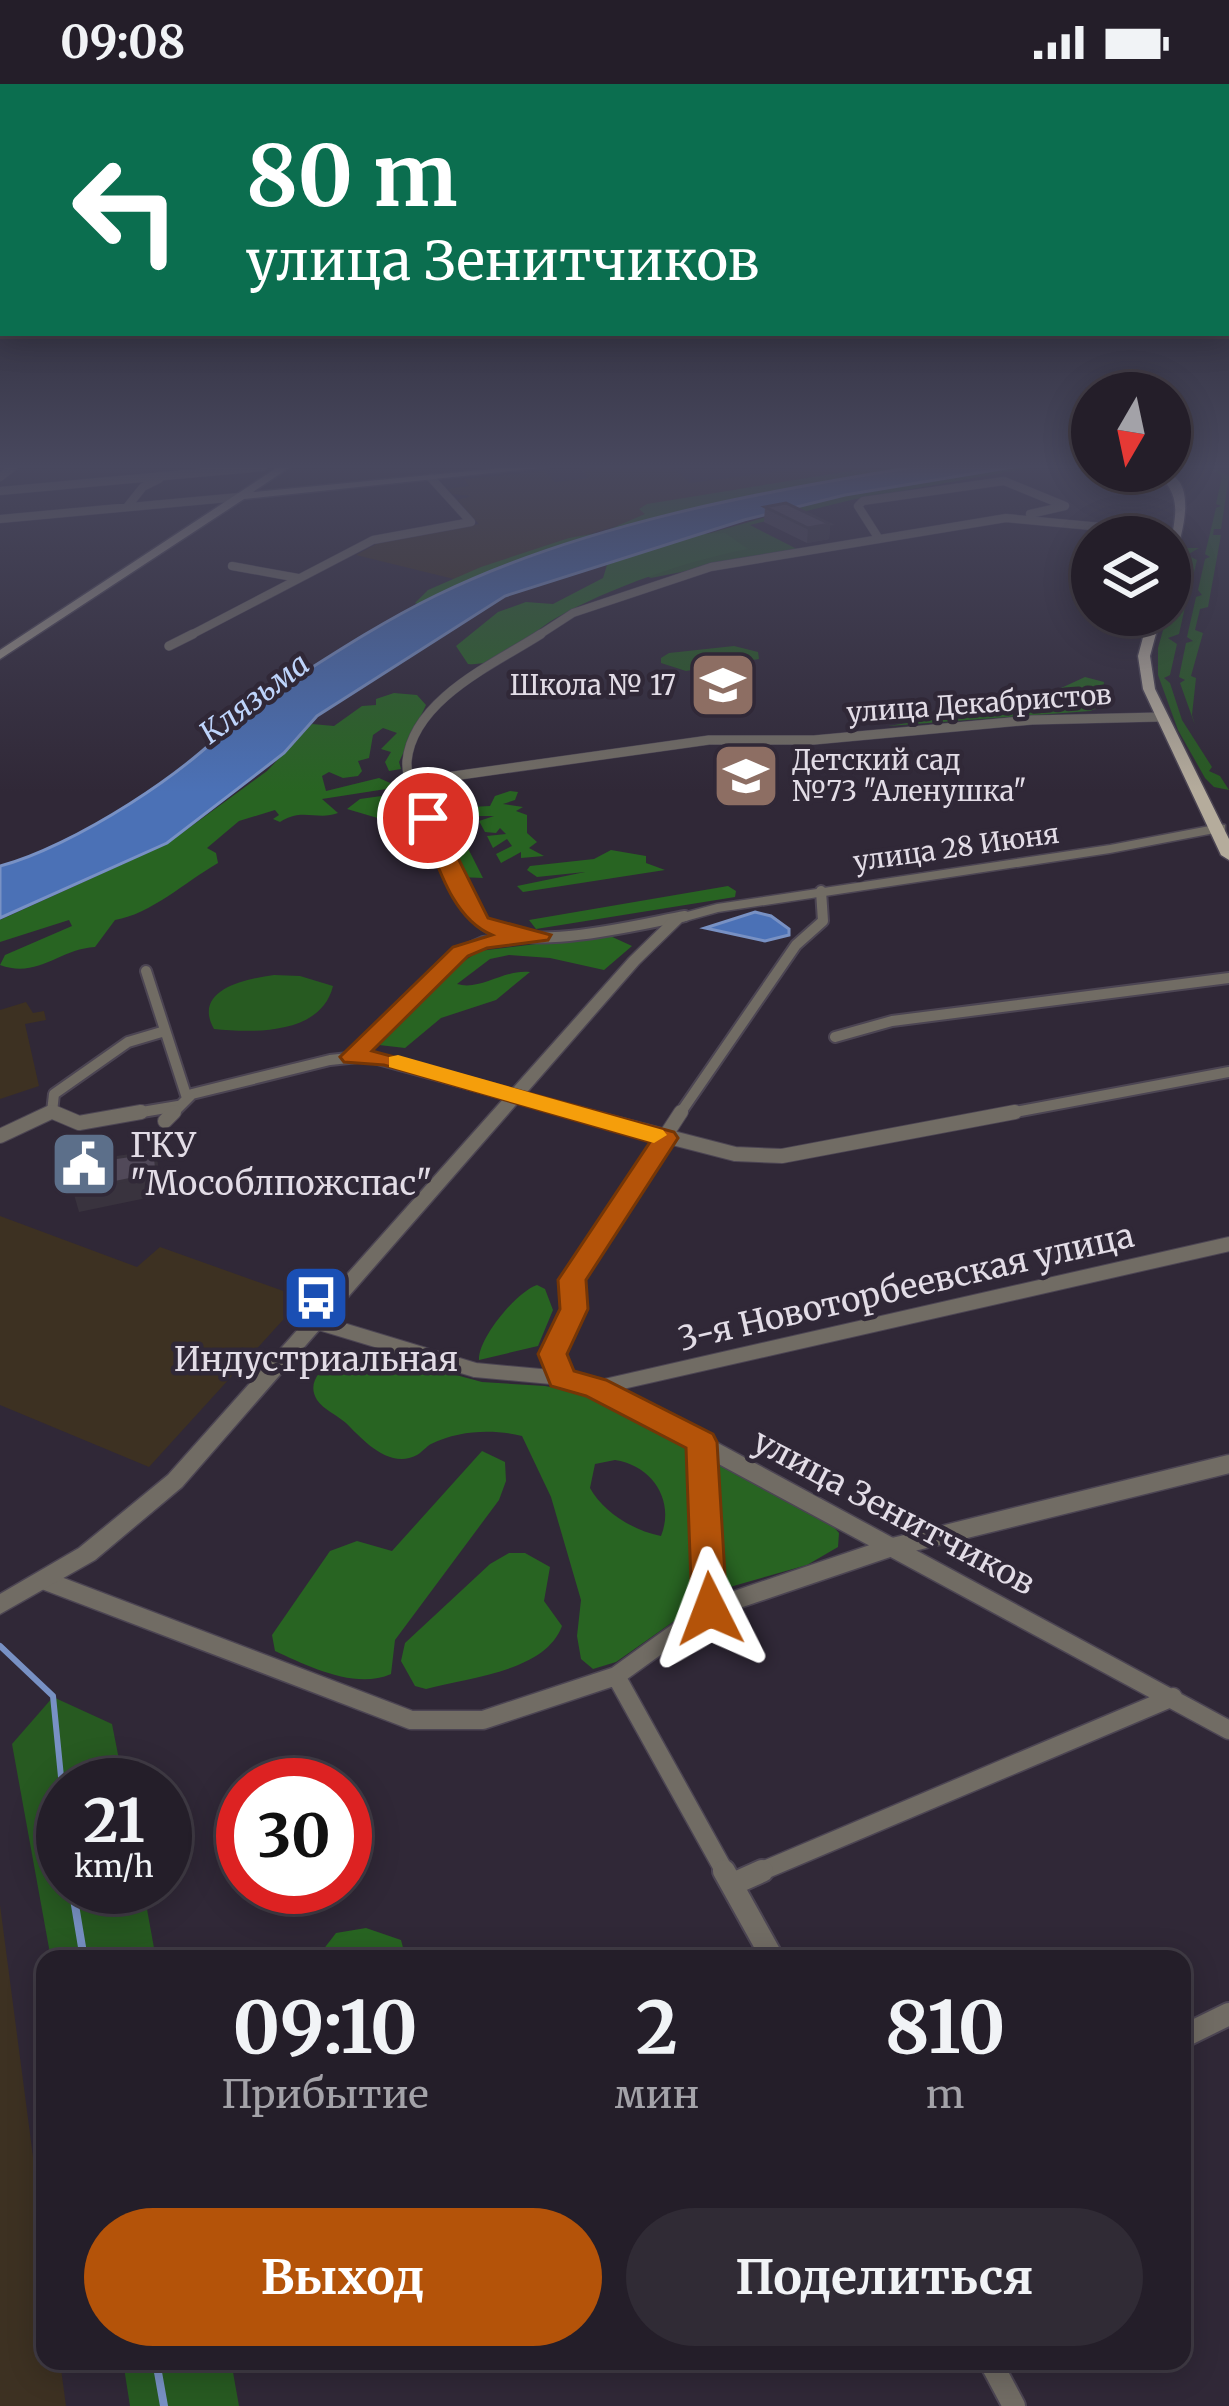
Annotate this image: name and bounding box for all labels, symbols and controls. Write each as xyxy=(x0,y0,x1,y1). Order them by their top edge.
text: 09:08 xyxy=(60,14,185,70)
text: 80 m xyxy=(246,123,458,229)
icon: left xyxy=(48,132,204,288)
text: улица Зенитчиков xyxy=(246,227,759,295)
north arrow xyxy=(1071,372,1191,492)
map controls xyxy=(1071,372,1191,636)
button: layers xyxy=(1071,516,1191,636)
water label: Клязьма xyxy=(192,644,316,752)
school or university icon: Школа № 17 xyxy=(688,650,758,720)
place label: Школа № 17 xyxy=(509,668,676,702)
street label: улица Декабристов xyxy=(845,677,1113,729)
school or university icon: Детский сад №73 "Аленушка" xyxy=(711,741,781,811)
place label: Детский сад №73 "Аленушка" xyxy=(792,743,1027,808)
pin xyxy=(377,767,479,869)
icon: arrive xyxy=(395,785,461,851)
street label: улица 28 Июня xyxy=(851,816,1061,878)
place label: ГКУ "Мособлпожспас" xyxy=(130,1125,432,1204)
public building icon: ГКУ "Мособлпожспас" xyxy=(49,1129,119,1199)
street label: 3-я Новоторбеевская улица xyxy=(674,1215,1138,1359)
bus stop icon: Индустриальная xyxy=(281,1263,351,1333)
place label: Индустриальная xyxy=(174,1339,458,1380)
street label: улица Зенитчиков xyxy=(746,1420,1042,1604)
position arrow xyxy=(647,1546,773,1672)
speed limit sign: 30 xyxy=(216,1758,372,1914)
text: 21 xyxy=(83,1783,145,1858)
text: km/h xyxy=(74,1847,154,1885)
text: 09:10 xyxy=(233,1982,418,2073)
text: 2 xyxy=(636,1982,678,2073)
text: 810 xyxy=(885,1982,1005,2073)
text: Прибытие xyxy=(222,2070,429,2119)
text: мин xyxy=(614,2070,699,2119)
text: m xyxy=(926,2070,965,2119)
button: Выход xyxy=(84,2208,602,2346)
button: Поделиться xyxy=(626,2208,1143,2346)

